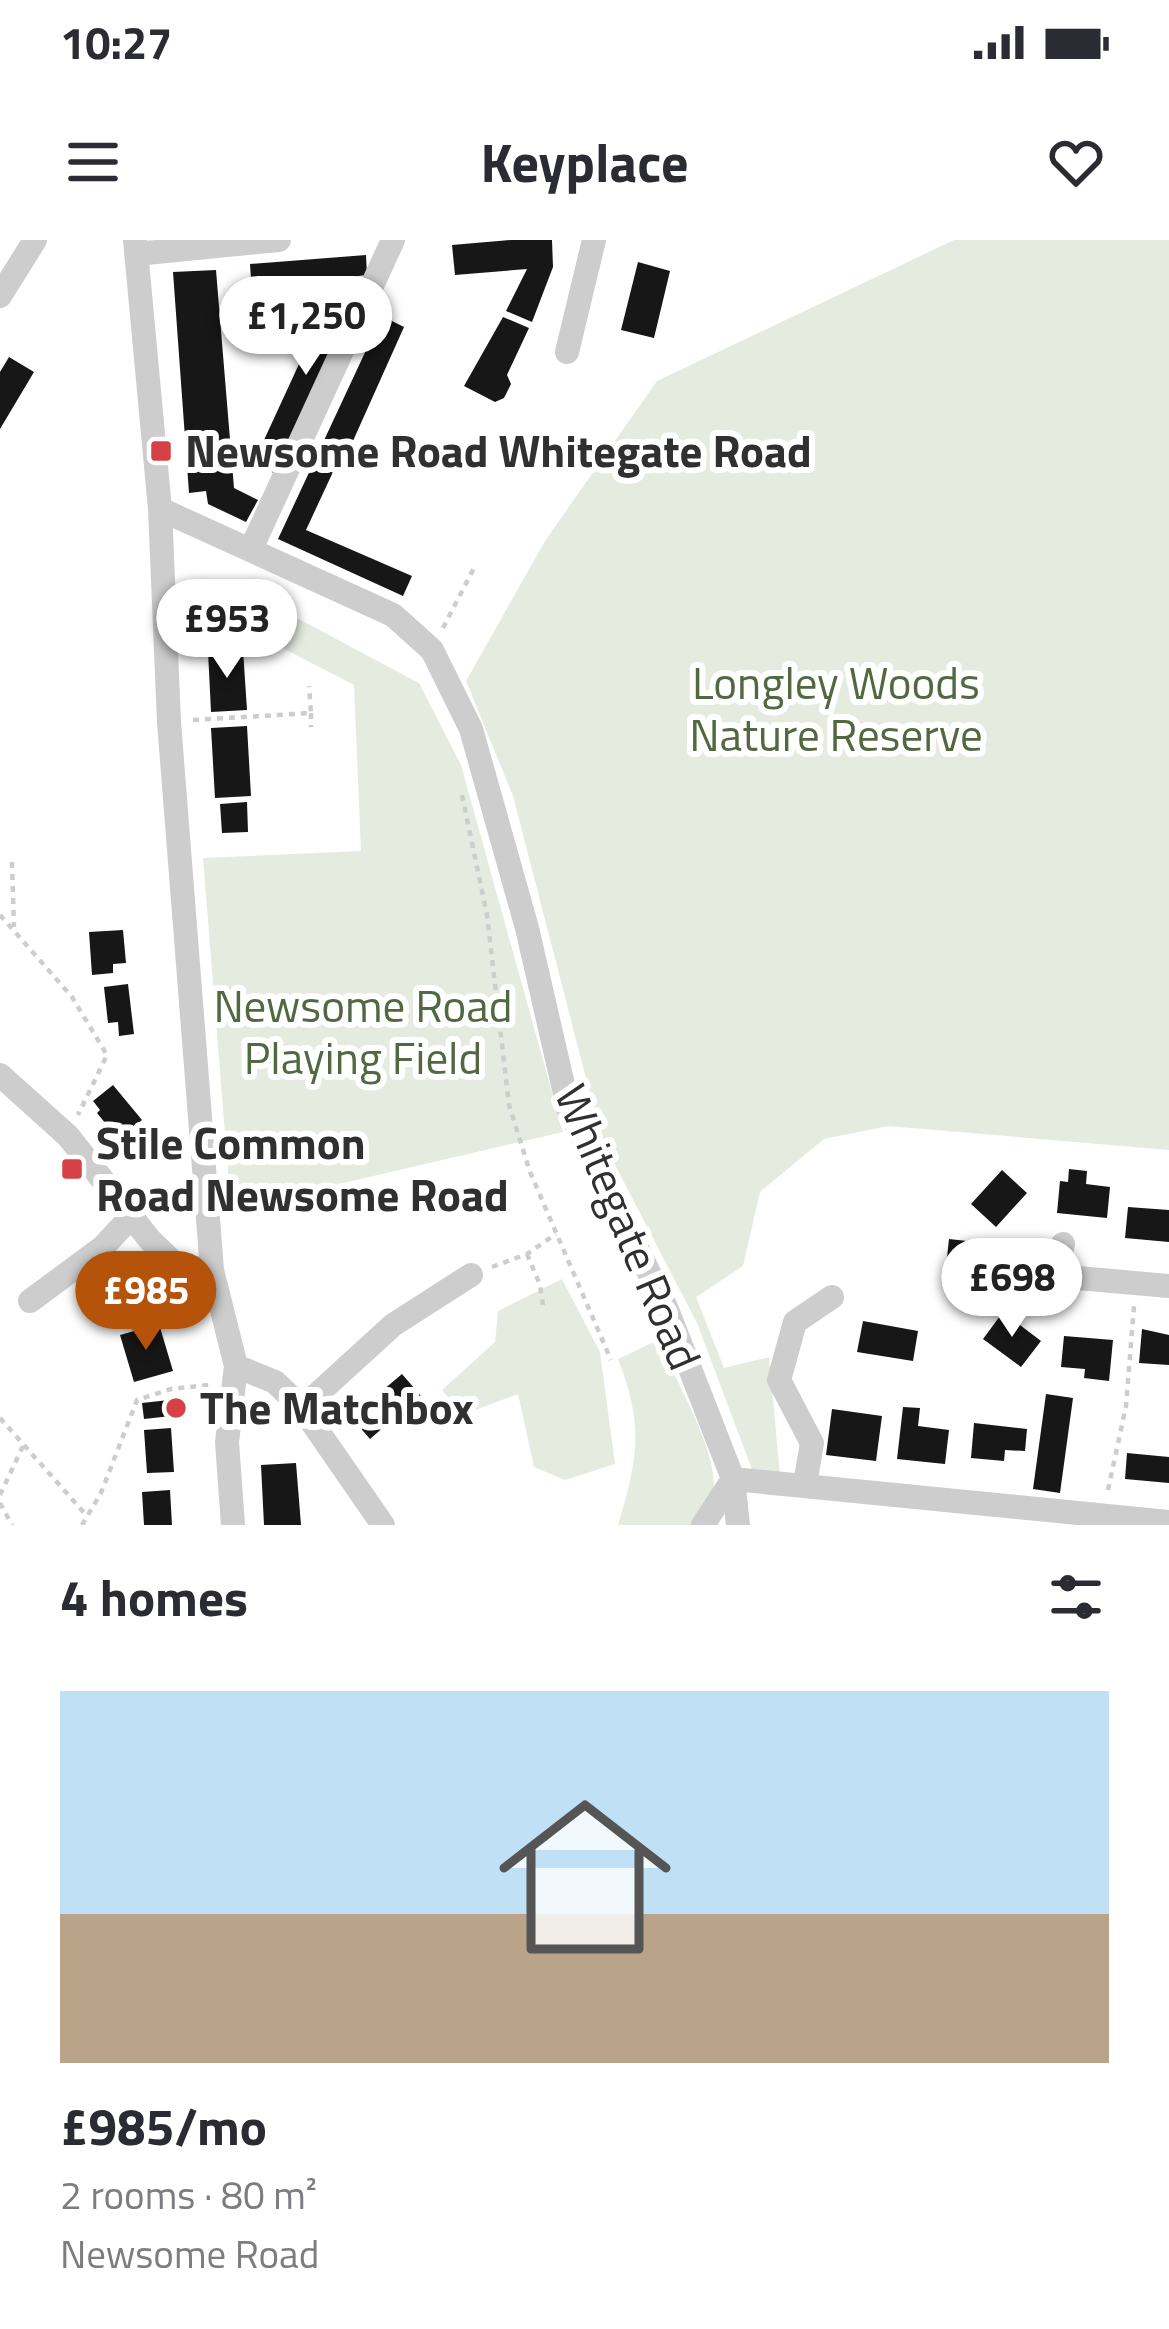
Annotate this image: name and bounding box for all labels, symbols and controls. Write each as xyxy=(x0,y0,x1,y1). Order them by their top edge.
text: 10:27 xyxy=(60,8,172,76)
text: Keyplace xyxy=(480,121,689,203)
icon: menu xyxy=(60,129,126,195)
icon: heart xyxy=(1043,129,1109,195)
pin: £1,250 xyxy=(208,276,404,378)
text: £1,250 xyxy=(246,285,366,344)
place label: Newsome Road Whitegate Road xyxy=(185,416,812,484)
marker: Newsome Road Whitegate Road xyxy=(148,438,174,464)
pin: £953 xyxy=(156,579,298,681)
text: £953 xyxy=(183,588,271,647)
park label: Longley Woods Nature Reserve xyxy=(689,648,983,768)
park label: Newsome Road Playing Field xyxy=(213,971,513,1091)
street label: Whitegate Road xyxy=(538,1073,720,1380)
place label: Stile Common Road Newsome Road xyxy=(96,1108,509,1228)
marker: Stile Common Road Newsome Road xyxy=(59,1156,85,1182)
pin: £698 xyxy=(941,1238,1083,1340)
text: £698 xyxy=(968,1247,1056,1306)
pin: £985 xyxy=(75,1251,217,1353)
text: £985 xyxy=(102,1260,190,1319)
place label: The Matchbox xyxy=(200,1373,474,1441)
marker: The Matchbox xyxy=(163,1395,189,1421)
text: 4 homes xyxy=(60,1558,248,1636)
icon: filters xyxy=(1043,1564,1109,1630)
icon: home xyxy=(477,1769,693,1985)
text: £985/mo xyxy=(60,2087,267,2165)
text: 2 rooms · 80 m² xyxy=(60,2165,317,2224)
text: Newsome Road xyxy=(60,2224,319,2283)

